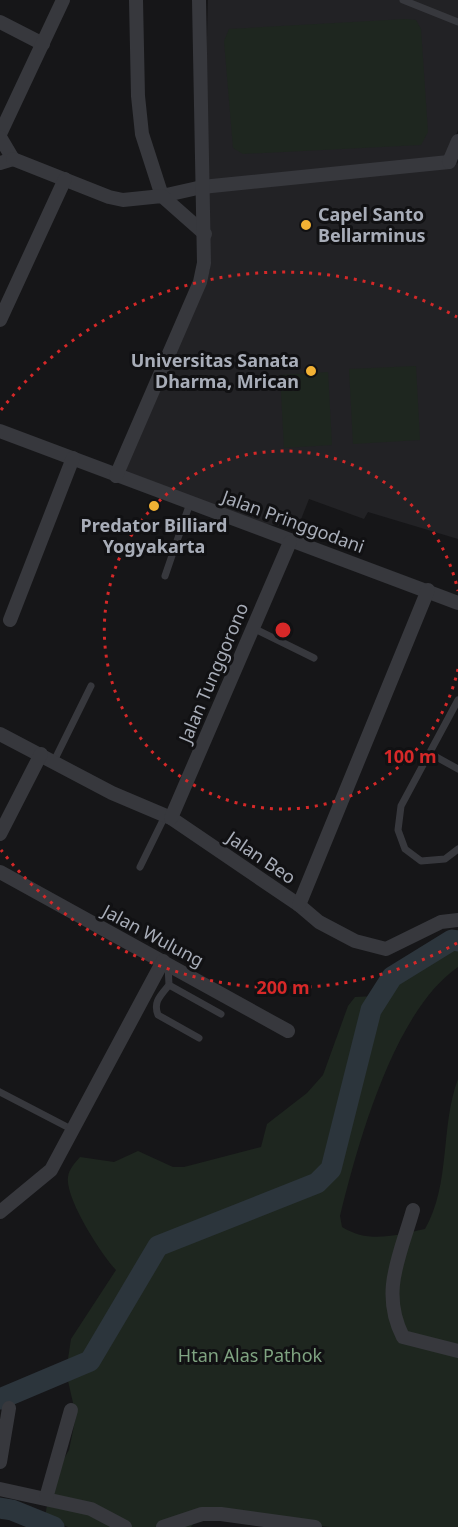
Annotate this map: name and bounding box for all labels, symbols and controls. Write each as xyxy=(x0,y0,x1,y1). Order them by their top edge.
place label: Capel Santo Bellarminus xyxy=(318,202,426,247)
marker: Capel Santo Bellarminus xyxy=(299,218,313,232)
place label: Universitas Sanata Dharma, Mrican xyxy=(131,348,299,393)
marker: Universitas Sanata Dharma, Mrican xyxy=(304,364,318,378)
street label: Jalan Pringgodani xyxy=(217,484,368,558)
marker: Predator Billiard Yogyakarta xyxy=(147,499,161,513)
place label: Predator Billiard Yogyakarta xyxy=(81,513,227,558)
street label: Jalan Tunggorono xyxy=(172,599,253,748)
centre of rings xyxy=(273,620,293,640)
text: 100 m xyxy=(383,744,437,768)
street label: Jalan Beo xyxy=(221,824,301,889)
street label: Jalan Wulung xyxy=(97,897,208,972)
text: 200 m xyxy=(256,975,310,999)
park label: Htan Alas Pathok xyxy=(178,1343,323,1367)

